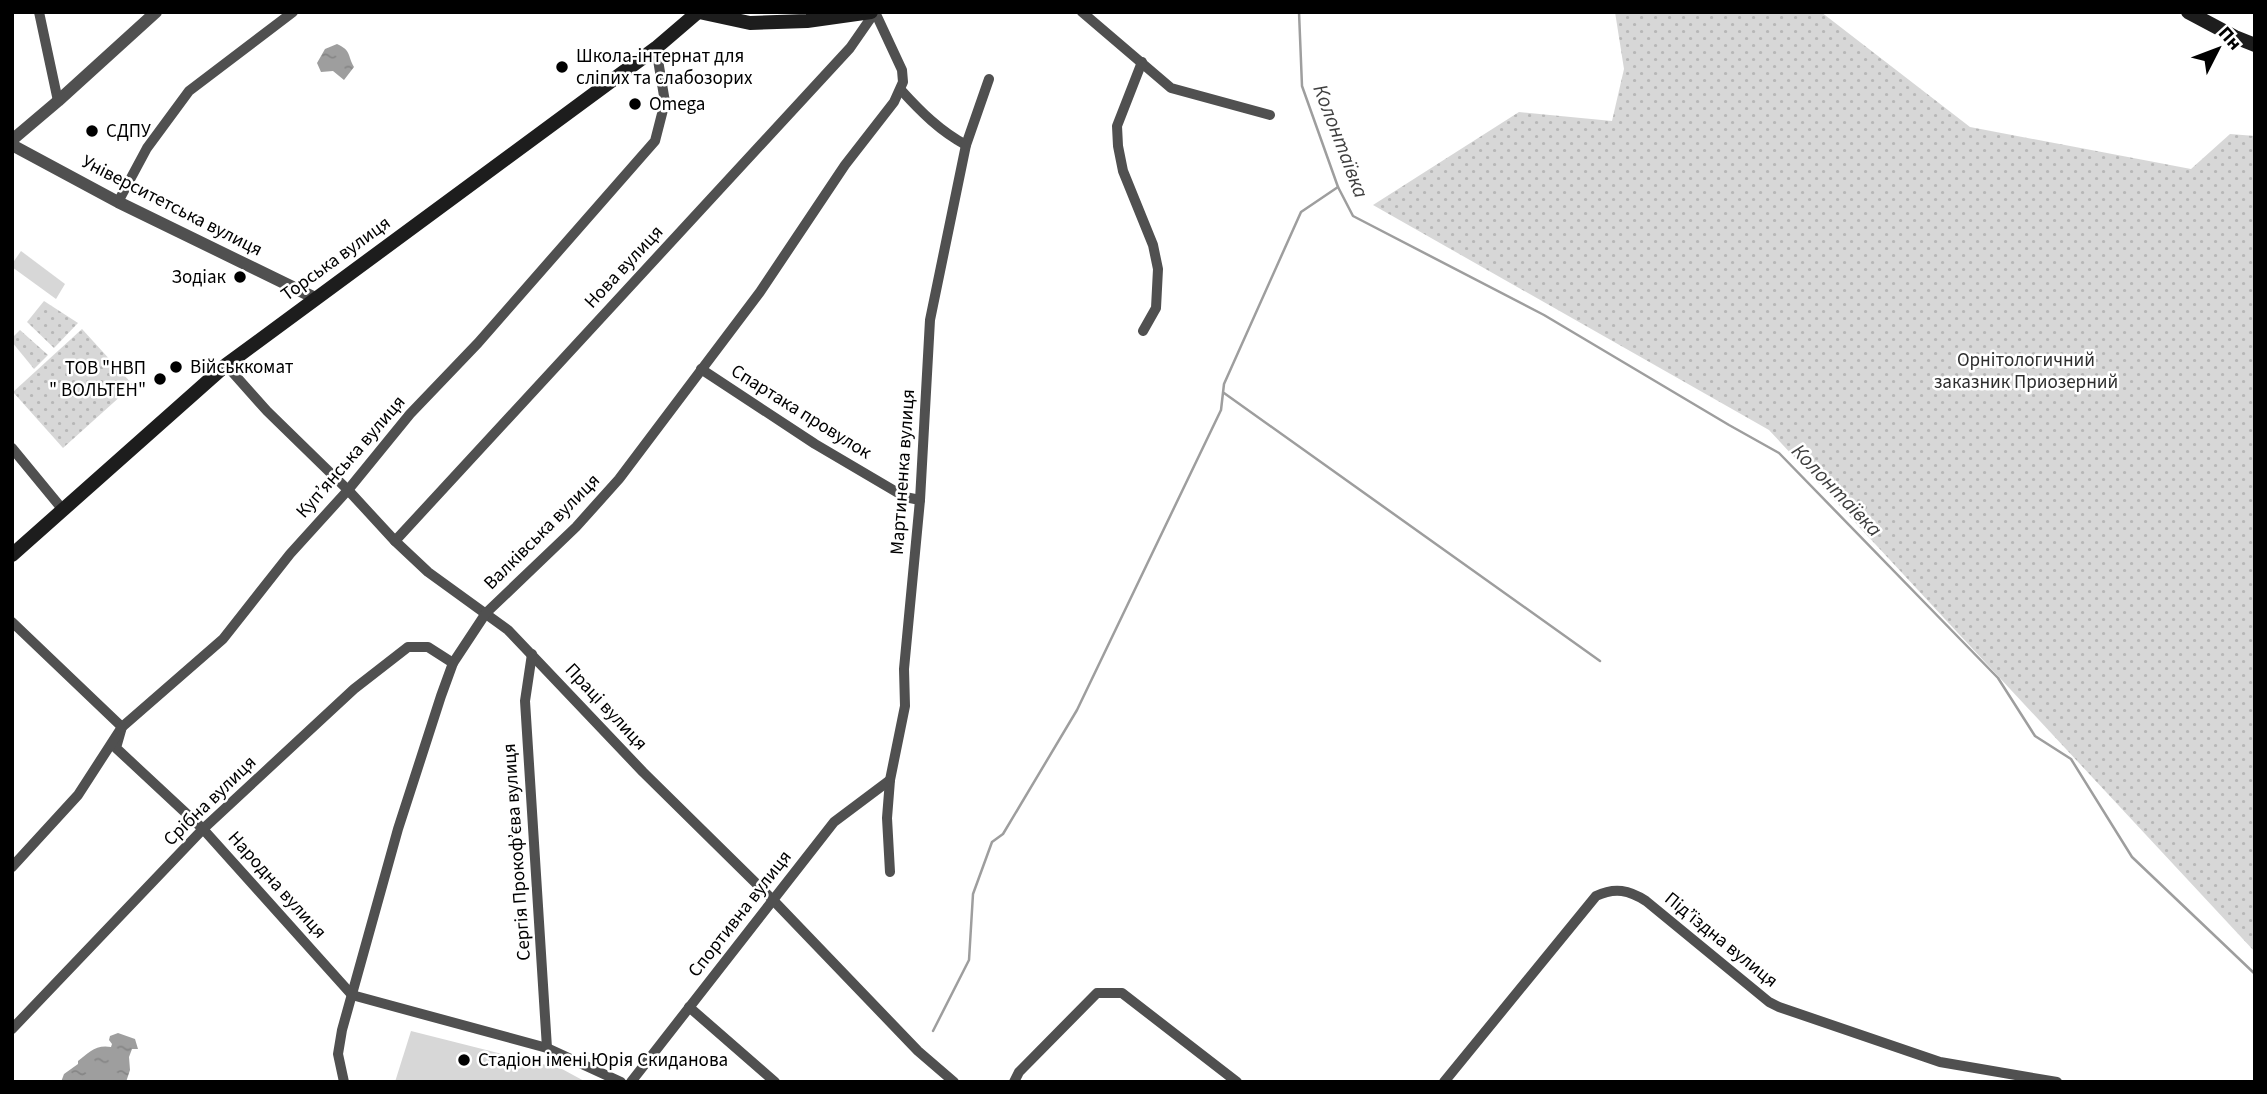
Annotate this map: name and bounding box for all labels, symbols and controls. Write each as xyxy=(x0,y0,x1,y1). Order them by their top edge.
north arrow xyxy=(2183,14,2253,84)
text: Пн xyxy=(2212,21,2247,56)
place label: Школа-інтернат для сліпих та слабозорих xyxy=(576,43,753,92)
marker: Школа-інтернат для сліпих та слабозорих xyxy=(554,59,570,75)
water label: Колонтаївка xyxy=(1306,80,1376,202)
place label: Omega xyxy=(649,91,705,118)
marker: Omega xyxy=(627,96,643,112)
place label: СДПУ xyxy=(106,118,151,145)
marker: СДПУ xyxy=(84,123,100,139)
street label: Університетська вулиця xyxy=(77,149,267,263)
street label: Торська вулиця xyxy=(276,210,396,308)
street label: Нова вулиця xyxy=(578,219,670,315)
place label: Зодіак xyxy=(171,264,227,291)
marker: Зодіак xyxy=(232,269,248,285)
park label: Орнiтологичний заказник Приозерний xyxy=(1934,347,2118,396)
place label: Військкомат xyxy=(190,354,294,381)
place label: ТОВ "НВП " ВОЛЬТЕН" xyxy=(49,355,146,404)
street label: Спартака провулок xyxy=(726,358,877,466)
marker: Військкомат xyxy=(168,359,184,375)
marker: ТОВ "НВП " ВОЛЬТЕН" xyxy=(152,371,168,387)
street label: Мартиненка вулиця xyxy=(884,388,922,556)
street label: Куп’янська вулиця xyxy=(290,390,412,524)
water label: Колонтаївка xyxy=(1785,437,1889,543)
street label: Валківська вулиця xyxy=(478,468,606,596)
street label: Праці вулиця xyxy=(558,657,654,757)
street label: Сергія Прокоф’єва вулиця xyxy=(496,742,538,962)
street label: Срібна вулиця xyxy=(157,750,263,852)
street label: Народна вулиця xyxy=(221,825,333,945)
street label: Спортивна вулиця xyxy=(682,845,798,983)
street label: Під’їздна вулиця xyxy=(1659,886,1783,994)
place label: Стадiон імені Юрія Скиданова xyxy=(478,1047,728,1074)
marker: Стадiон імені Юрія Скиданова xyxy=(456,1052,472,1068)

